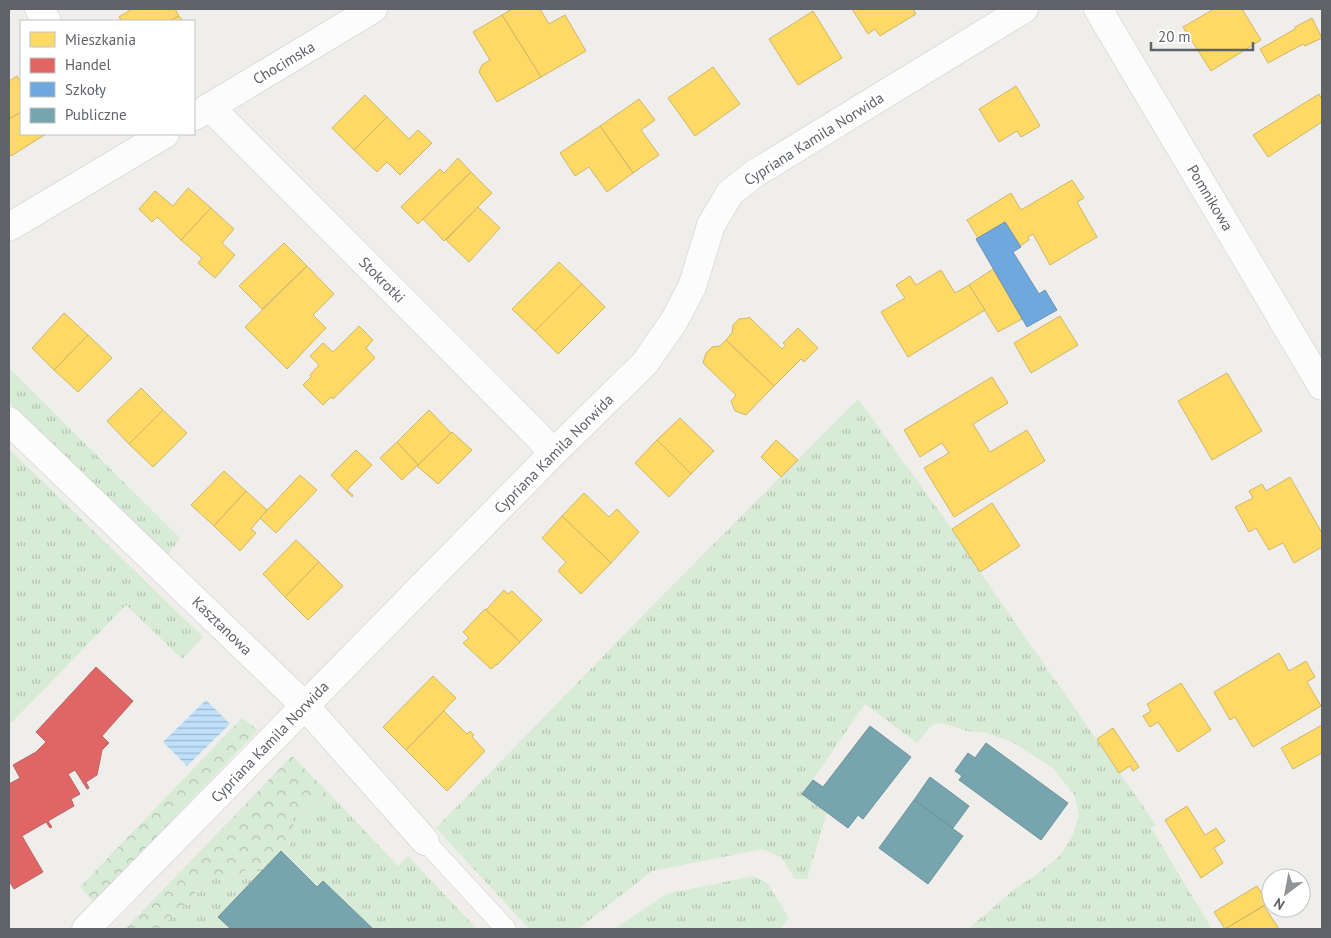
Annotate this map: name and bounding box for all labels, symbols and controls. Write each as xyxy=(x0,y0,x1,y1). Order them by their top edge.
legend xyxy=(20,20,195,135)
scale bar xyxy=(1151,20,1254,52)
text: 20 m xyxy=(1158,27,1191,46)
text: Mieszkania xyxy=(65,30,136,49)
street label: Chocimska xyxy=(249,37,318,88)
text: Handel xyxy=(65,55,111,74)
text: Szkoły xyxy=(65,80,106,99)
street label: Cypriana Kamila Norwida xyxy=(740,88,887,189)
text: Publiczne xyxy=(65,105,127,124)
street label: Pomnikowa xyxy=(1183,161,1238,234)
street label: Stokrotki xyxy=(355,253,409,307)
street label: Cypriana Kamila Norwida xyxy=(490,390,617,517)
street label: Kasztanowa xyxy=(188,592,256,659)
street label: Cypriana Kamila Norwida xyxy=(207,677,332,806)
north arrow xyxy=(1261,868,1311,918)
text: N xyxy=(1270,894,1288,914)

